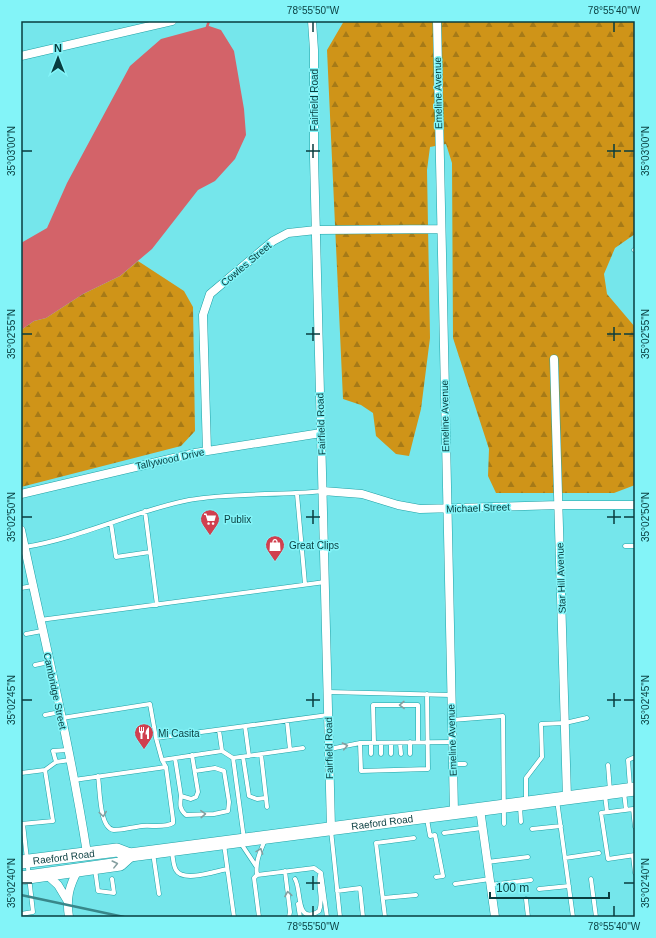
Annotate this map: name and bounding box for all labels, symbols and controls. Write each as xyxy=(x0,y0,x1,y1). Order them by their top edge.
text: 78°55'50"W xyxy=(287,5,340,16)
text: 78°55'40"W xyxy=(588,5,641,16)
north arrow xyxy=(38,38,78,78)
text: N xyxy=(54,42,62,54)
street label: Emeline Avenue xyxy=(432,56,444,129)
street label: Fairfield Road xyxy=(309,69,320,131)
text: 35°03'00"N xyxy=(6,126,17,176)
text: 35°03'00"N xyxy=(640,126,651,176)
street label: Cowles Street xyxy=(219,240,274,288)
text: 35°02'55"N xyxy=(6,309,17,359)
text: 35°02'55"N xyxy=(640,309,651,359)
street label: Emeline Avenue xyxy=(439,379,451,452)
street label: Fairfield Road xyxy=(314,393,328,455)
street label: Tallywood Drive xyxy=(135,446,206,472)
text: 35°02'50"N xyxy=(6,492,17,542)
text: 35°02'50"N xyxy=(640,492,651,542)
street label: Michael Street xyxy=(446,501,510,515)
supermarket icon: Publix xyxy=(199,508,221,536)
place label: Publix xyxy=(224,514,251,525)
shop icon: Great Clips xyxy=(264,534,286,562)
place label: Great Clips xyxy=(289,540,339,551)
street label: Star Hill Avenue xyxy=(554,542,568,614)
street label: Cambridge Street xyxy=(41,652,69,731)
text: 35°02'45"N xyxy=(6,675,17,725)
text: 35°02'45"N xyxy=(640,675,651,725)
one-way arrow xyxy=(399,701,405,709)
street label: Emeline Avenue xyxy=(445,703,459,776)
street label: Fairfield Road xyxy=(323,717,335,779)
restaurant icon: Mi Casita xyxy=(133,722,155,750)
place label: Mi Casita xyxy=(158,728,200,739)
one-way arrow xyxy=(342,742,348,750)
one-way arrow xyxy=(200,810,206,818)
one-way arrow xyxy=(98,811,107,817)
street label: Raeford Road xyxy=(351,813,414,832)
street label: Raeford Road xyxy=(32,847,95,866)
one-way arrow xyxy=(256,848,264,855)
text: 35°02'40"N xyxy=(6,858,17,908)
text: 35°02'40"N xyxy=(640,858,651,908)
one-way arrow xyxy=(111,860,118,868)
scale bar xyxy=(490,874,609,900)
text: 100 m xyxy=(496,881,529,895)
one-way arrow xyxy=(284,891,293,897)
text: 78°55'50"W xyxy=(287,921,340,932)
text: 78°55'40"W xyxy=(588,921,641,932)

